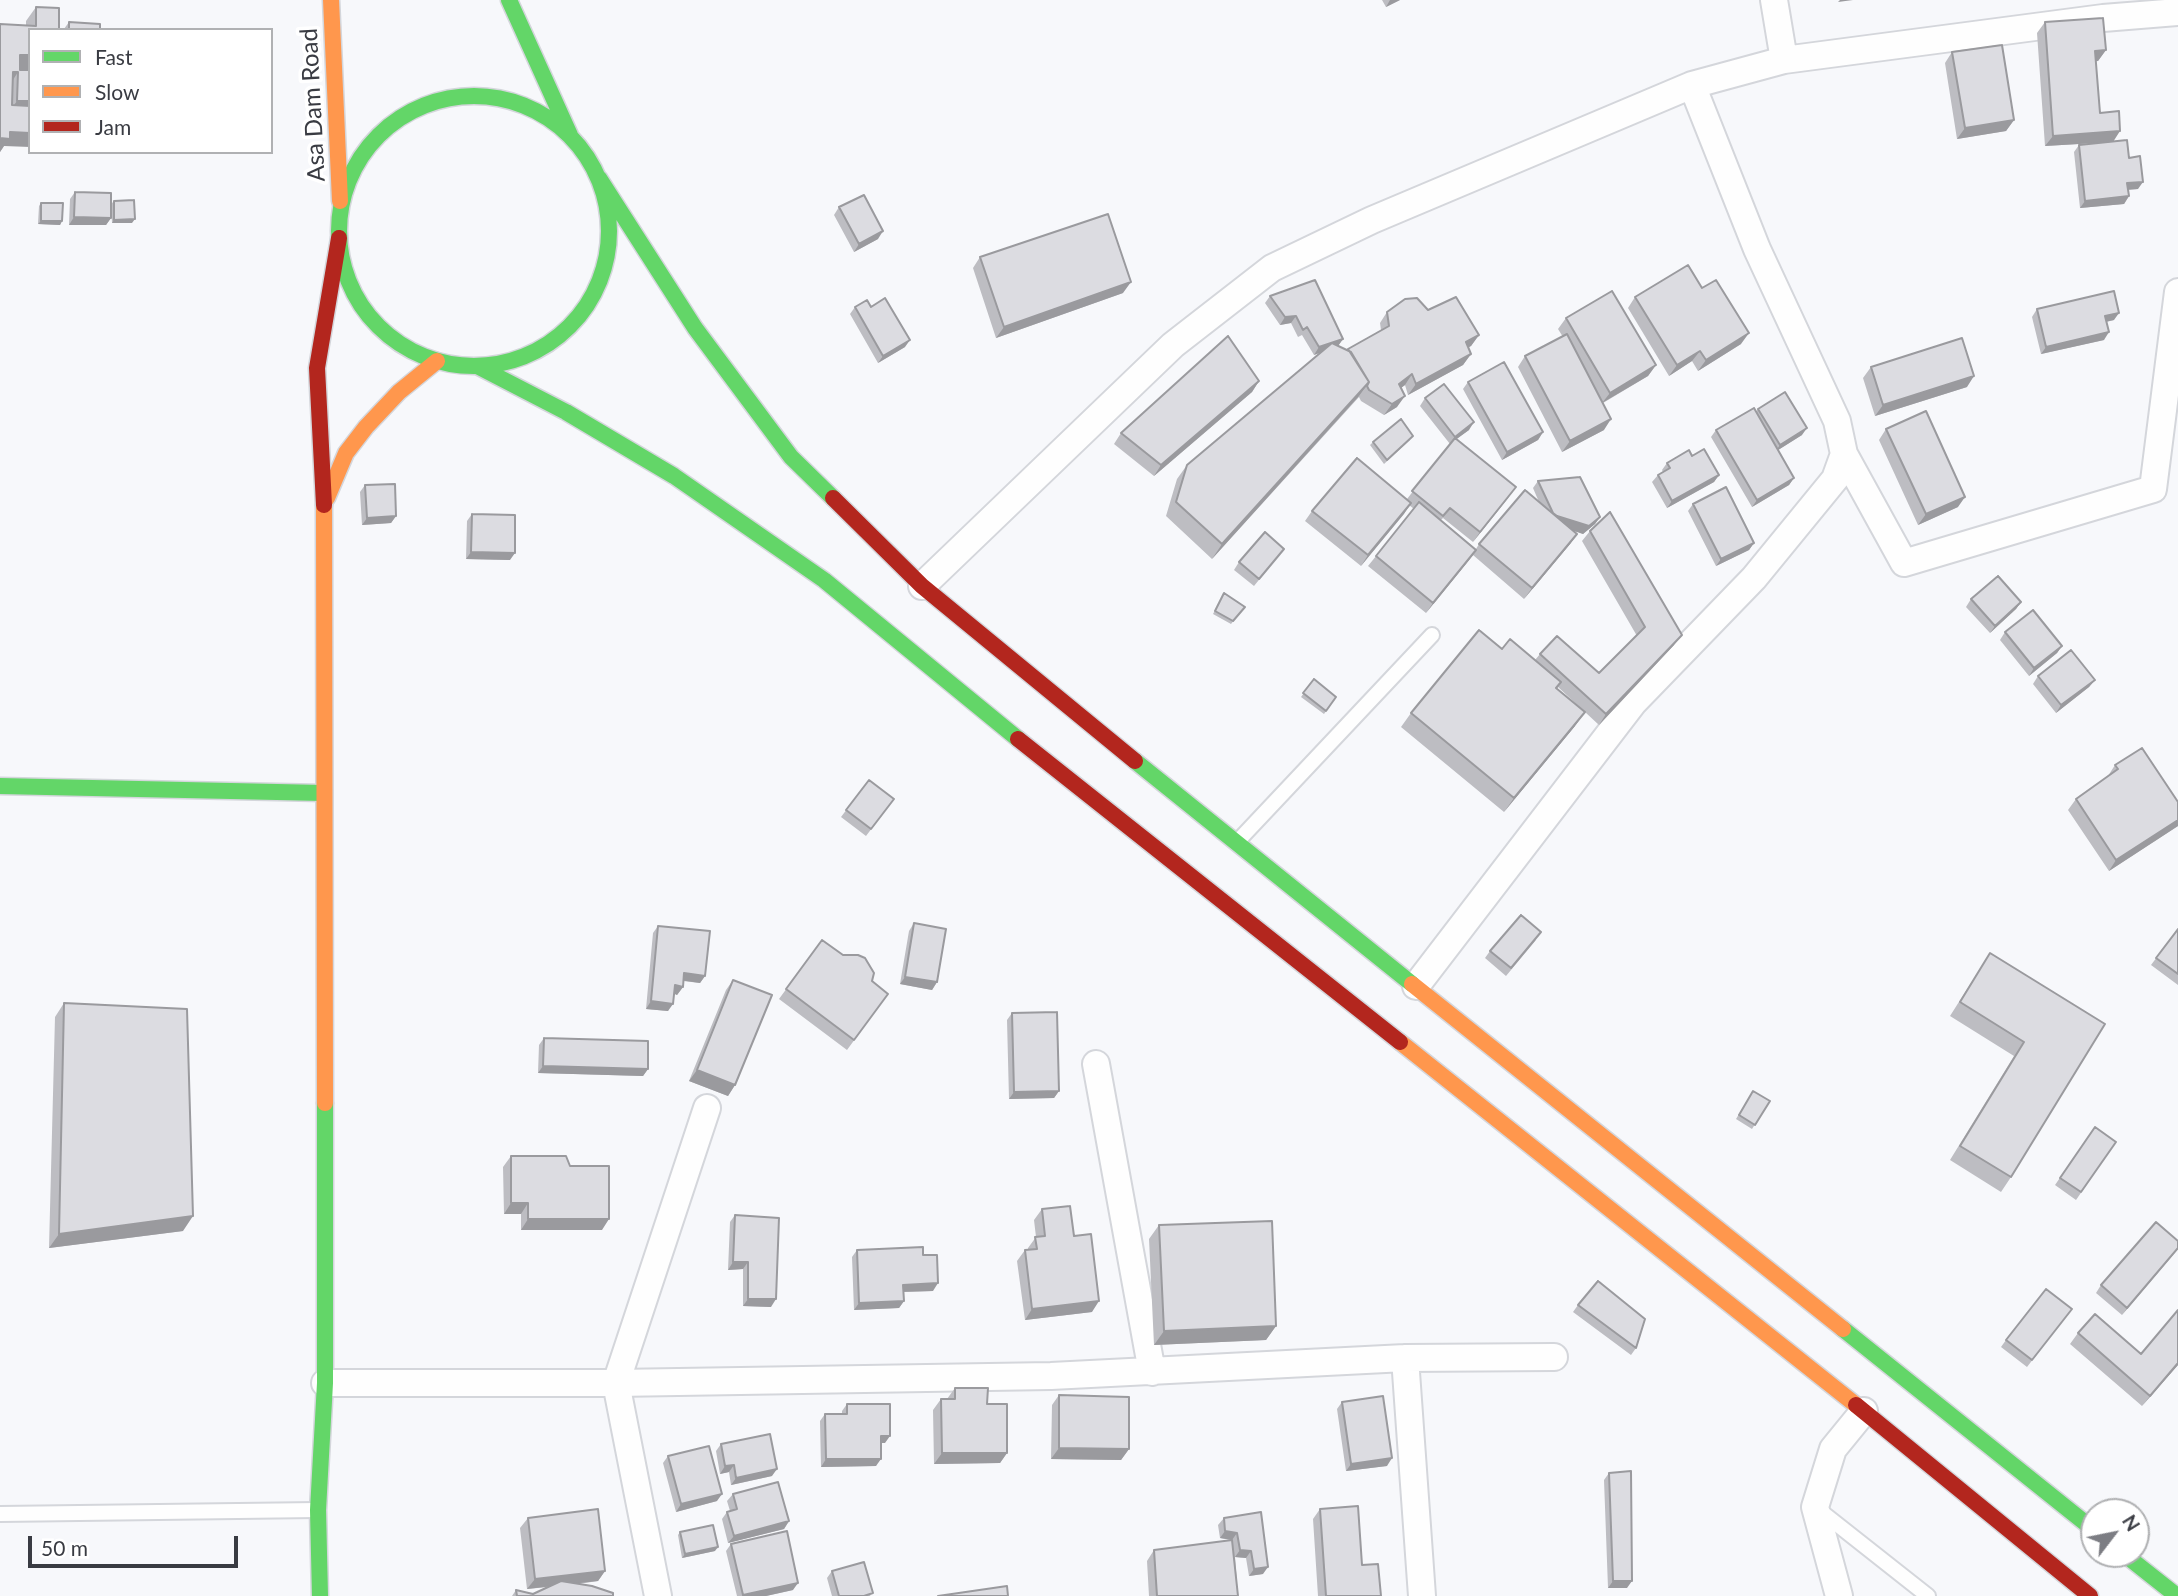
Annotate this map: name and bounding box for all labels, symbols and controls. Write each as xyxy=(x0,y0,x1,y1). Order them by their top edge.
legend xyxy=(28,28,273,154)
street label: Asa Dam Road xyxy=(295,28,331,182)
text: Fast xyxy=(95,44,132,69)
text: Slow xyxy=(95,79,139,104)
text: Jam xyxy=(95,114,131,139)
north arrow xyxy=(2080,1498,2150,1568)
text: N xyxy=(2118,1510,2145,1535)
scale bar xyxy=(32,1522,242,1566)
text: 50 m xyxy=(41,1535,88,1560)

